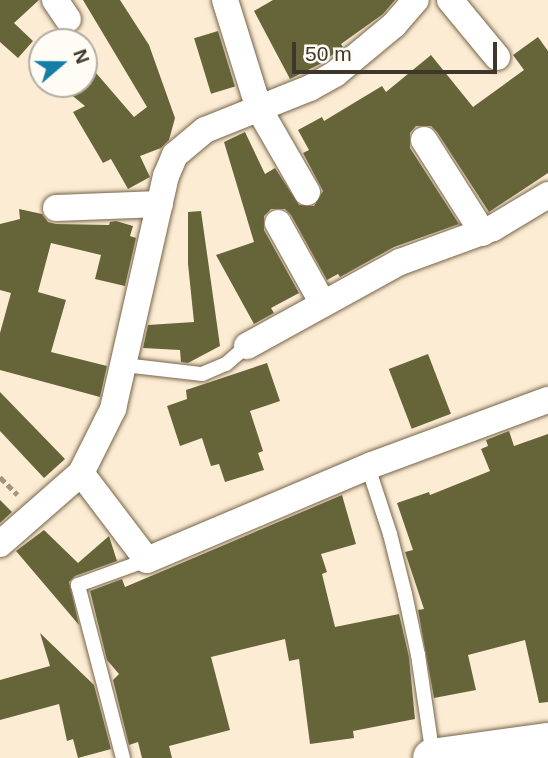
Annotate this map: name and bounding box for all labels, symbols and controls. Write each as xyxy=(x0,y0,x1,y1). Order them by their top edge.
north arrow xyxy=(28,28,98,98)
scale bar xyxy=(296,28,501,72)
text: 50 m xyxy=(305,42,352,65)
text: N xyxy=(69,46,94,66)

